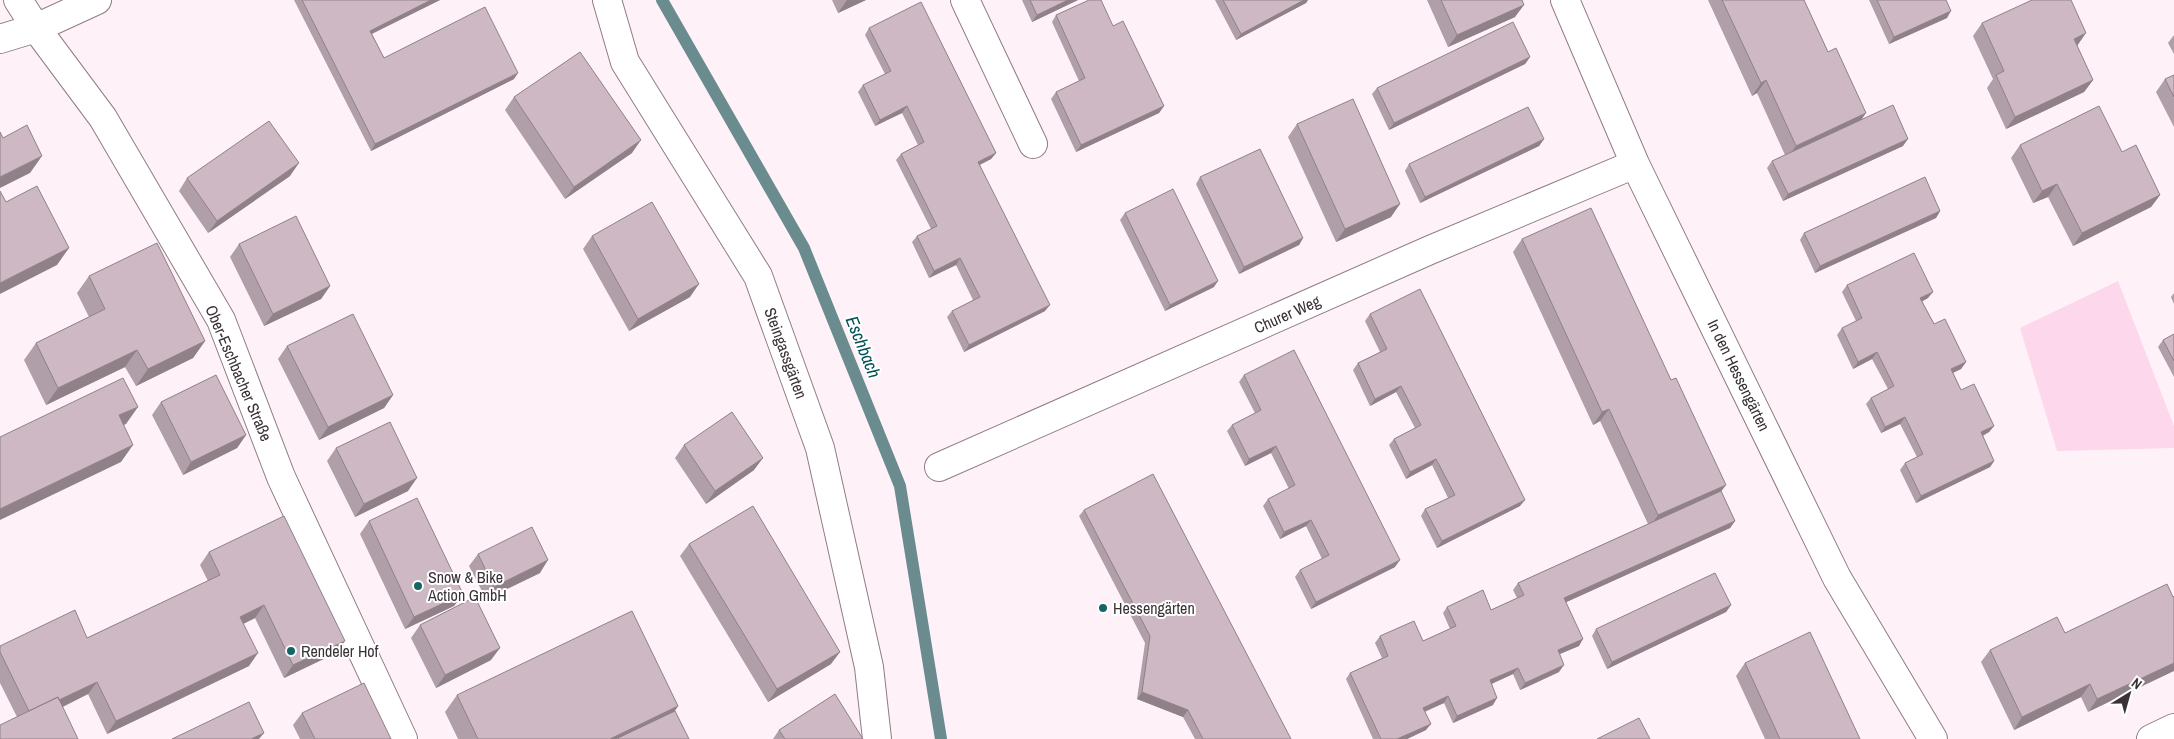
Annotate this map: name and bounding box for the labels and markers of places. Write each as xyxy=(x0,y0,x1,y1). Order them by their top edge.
place label: Snow & Bike Action GmbH xyxy=(427,566,507,606)
marker: Snow & Bike Action GmbH xyxy=(412,580,424,592)
place label: Hessengärten xyxy=(1113,597,1195,619)
marker: Hessengärten xyxy=(1097,602,1109,614)
place label: Rendeler Hof xyxy=(301,640,379,662)
marker: Rendeler Hof xyxy=(285,645,297,657)

